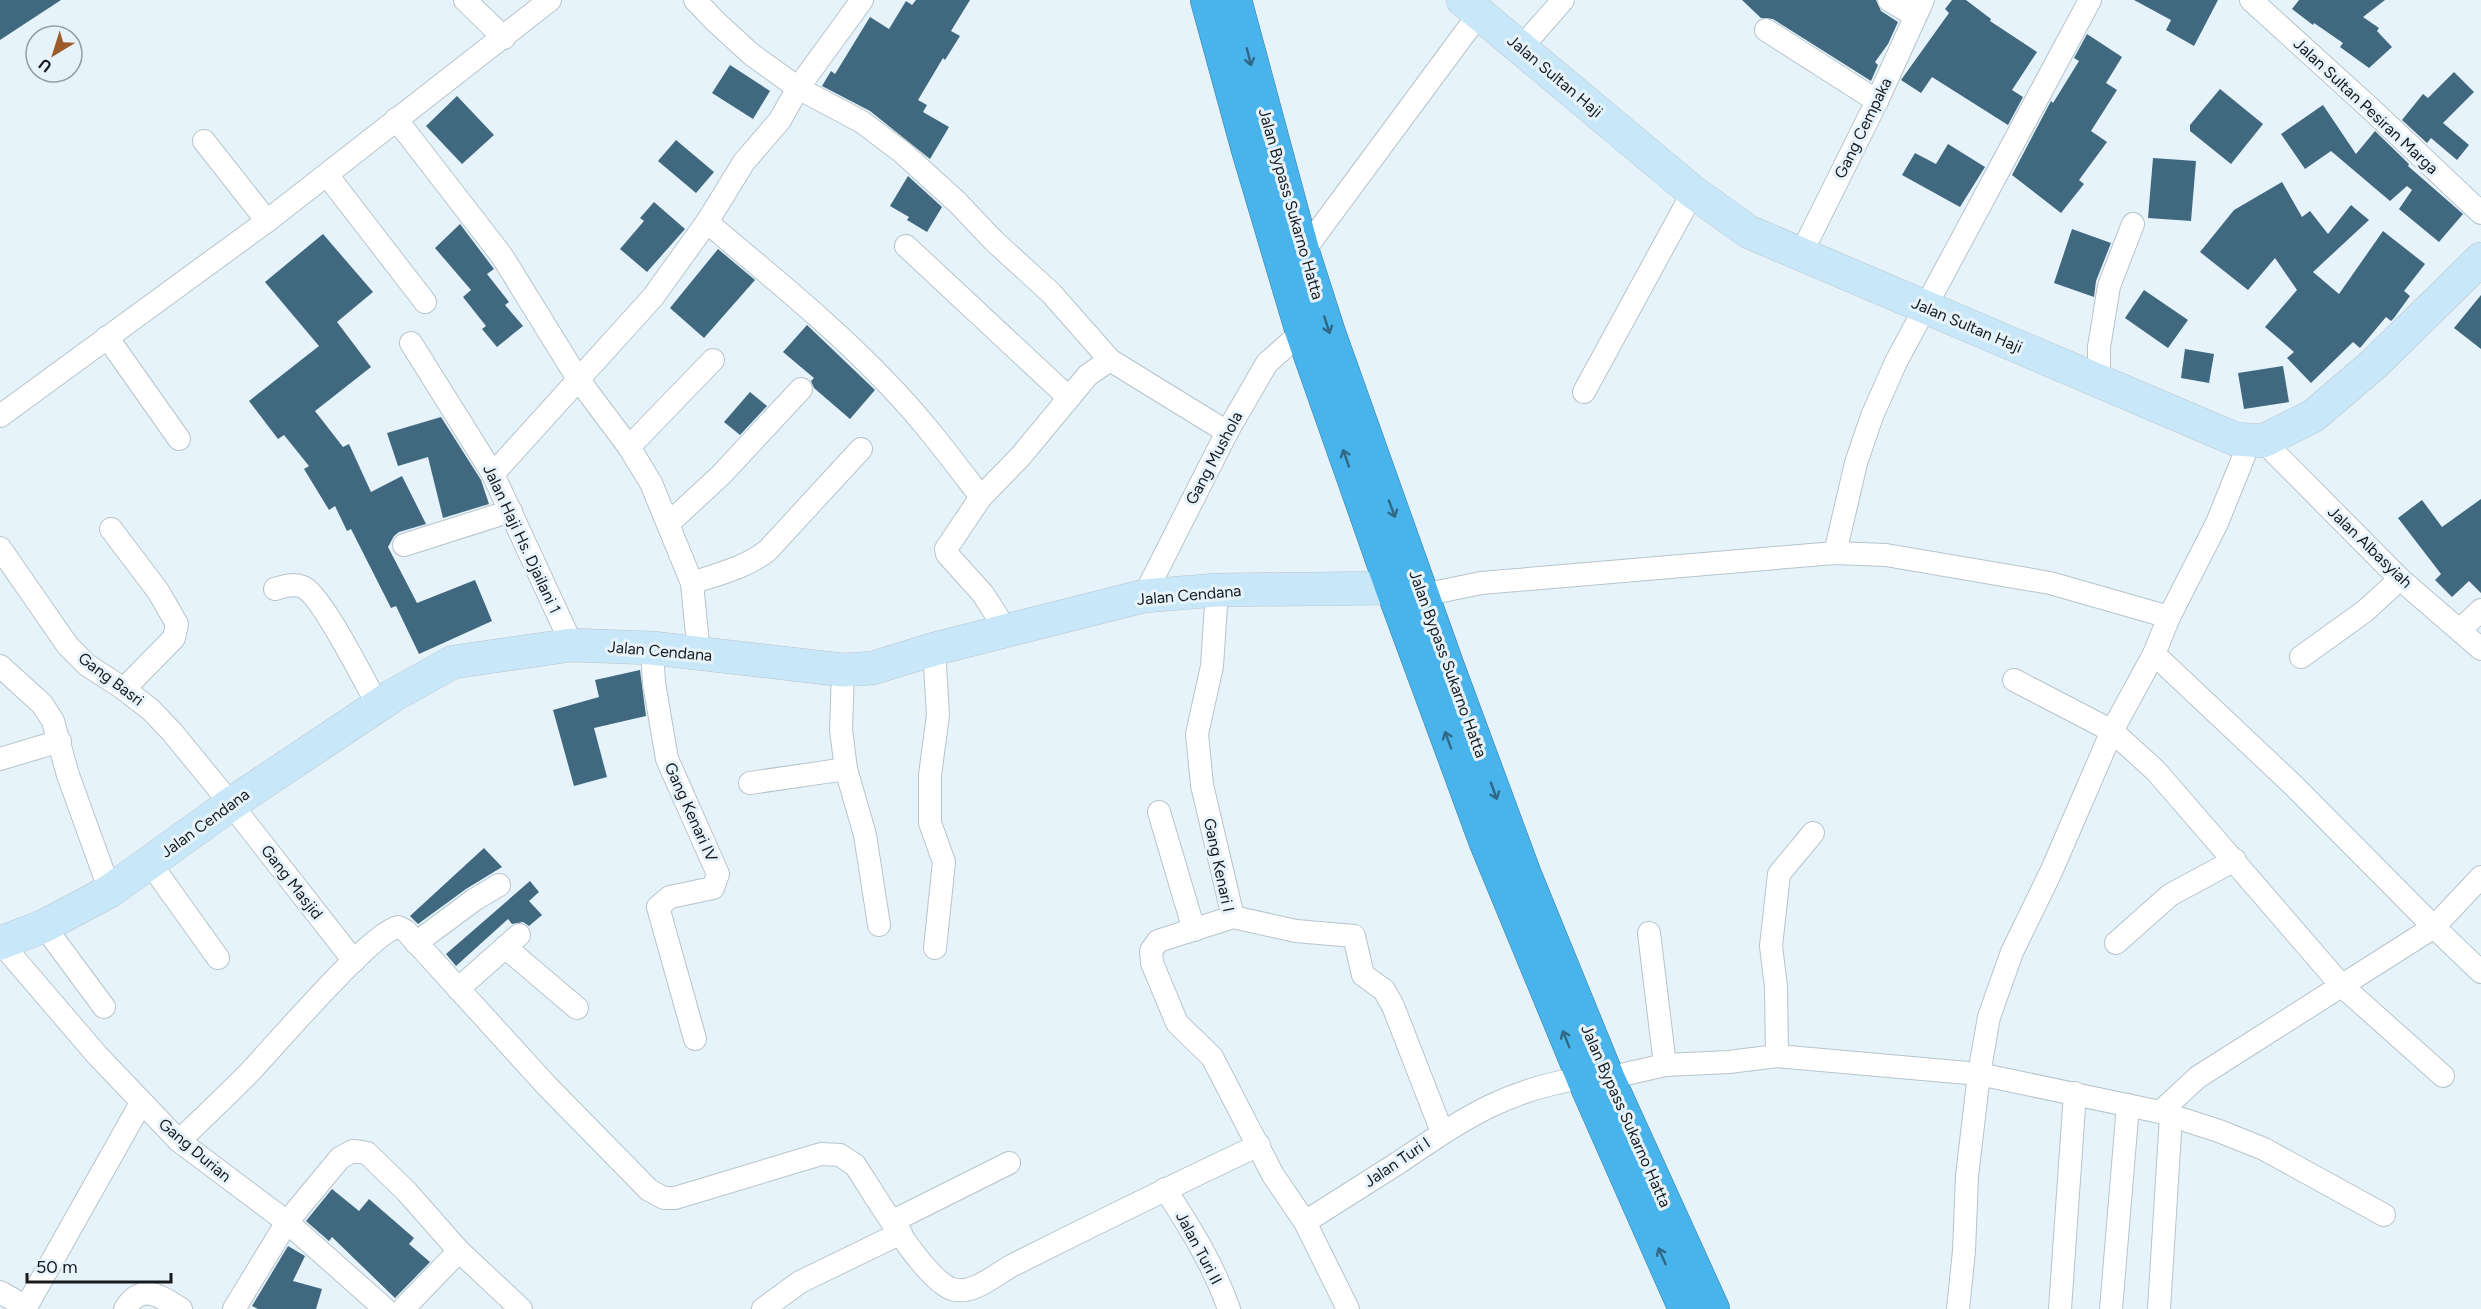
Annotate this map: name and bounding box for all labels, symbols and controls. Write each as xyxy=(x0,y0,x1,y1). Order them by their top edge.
north arrow xyxy=(24,24,84,84)
street label: Jalan Sultan Haji xyxy=(1504,31,1606,121)
street label: Jalan Sultan Pesiran Marga xyxy=(2290,34,2442,178)
one-way arrow xyxy=(1244,47,1256,66)
text: U xyxy=(35,54,55,76)
street label: Gang Cempaka xyxy=(1830,74,1896,182)
street label: Jalan Bypass Sukarno Hatta xyxy=(1255,106,1327,302)
street label: Jalan Sultan Haji xyxy=(1909,293,2025,357)
one-way arrow xyxy=(1322,315,1333,334)
street label: Gang Mushola xyxy=(1182,408,1246,508)
one-way arrow xyxy=(1340,449,1351,468)
street label: Jalan Haji Hs. Djailani 1 xyxy=(479,462,565,616)
one-way arrow xyxy=(1387,499,1398,517)
street label: Jalan Albasyiah xyxy=(2324,502,2416,592)
street label: Jalan Bypass Sukarno Hatta xyxy=(1405,568,1491,760)
street label: Jalan Cendana xyxy=(1136,581,1242,609)
street label: Jalan Cendana xyxy=(607,637,713,665)
street label: Gang Basri xyxy=(74,648,148,710)
one-way arrow xyxy=(1442,731,1453,750)
street label: Gang Kenari IV xyxy=(661,759,721,865)
one-way arrow xyxy=(1489,781,1500,800)
street label: Jalan Cendana xyxy=(157,785,253,861)
street label: Gang Kenari I xyxy=(1200,816,1238,914)
street label: Gang Masjid xyxy=(257,841,327,923)
street label: Jalan Bypass Sukarno Hatta xyxy=(1577,1022,1675,1210)
one-way arrow xyxy=(1560,1030,1571,1048)
street label: Gang Durian xyxy=(155,1114,235,1186)
street label: Jalan Turi I xyxy=(1360,1133,1434,1191)
street label: Jalan Turi II xyxy=(1172,1208,1226,1288)
scale bar xyxy=(27,1246,171,1284)
one-way arrow xyxy=(1655,1247,1667,1265)
text: 50 m xyxy=(36,1256,78,1278)

